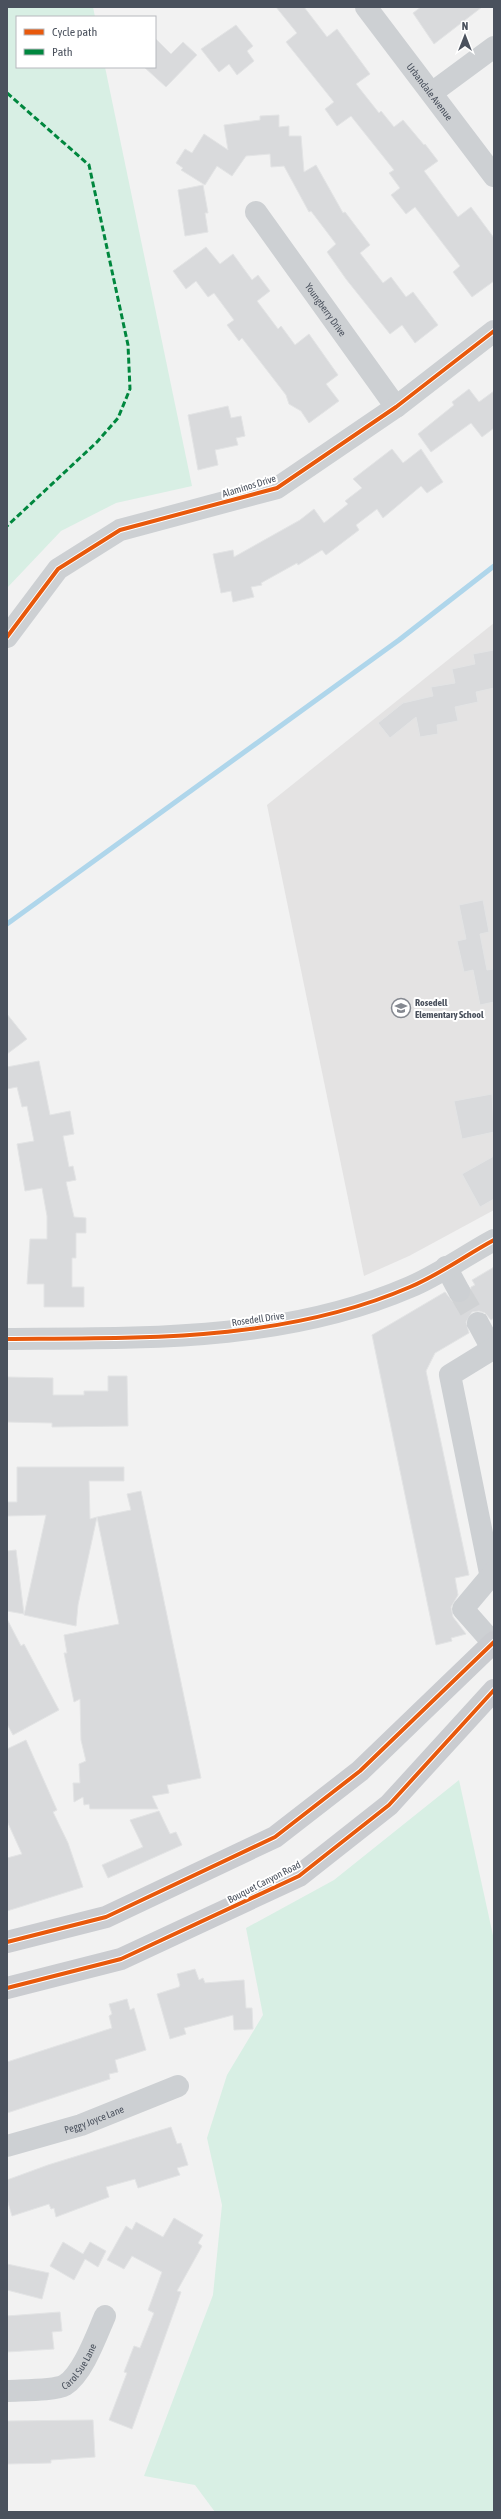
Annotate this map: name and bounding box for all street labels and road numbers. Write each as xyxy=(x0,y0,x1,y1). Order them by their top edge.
street label: Urbandale Avenue xyxy=(405,61,455,123)
street label: Youngberry Drive xyxy=(303,281,349,339)
street label: Alaminos Drive xyxy=(221,472,278,499)
street label: Rosedell Drive xyxy=(231,1310,285,1328)
street label: Bouquet Canyon Road xyxy=(226,1859,303,1905)
street label: Peggy Joyce Lane xyxy=(63,2103,126,2135)
street label: Carol Sue Lane xyxy=(60,2341,98,2391)

